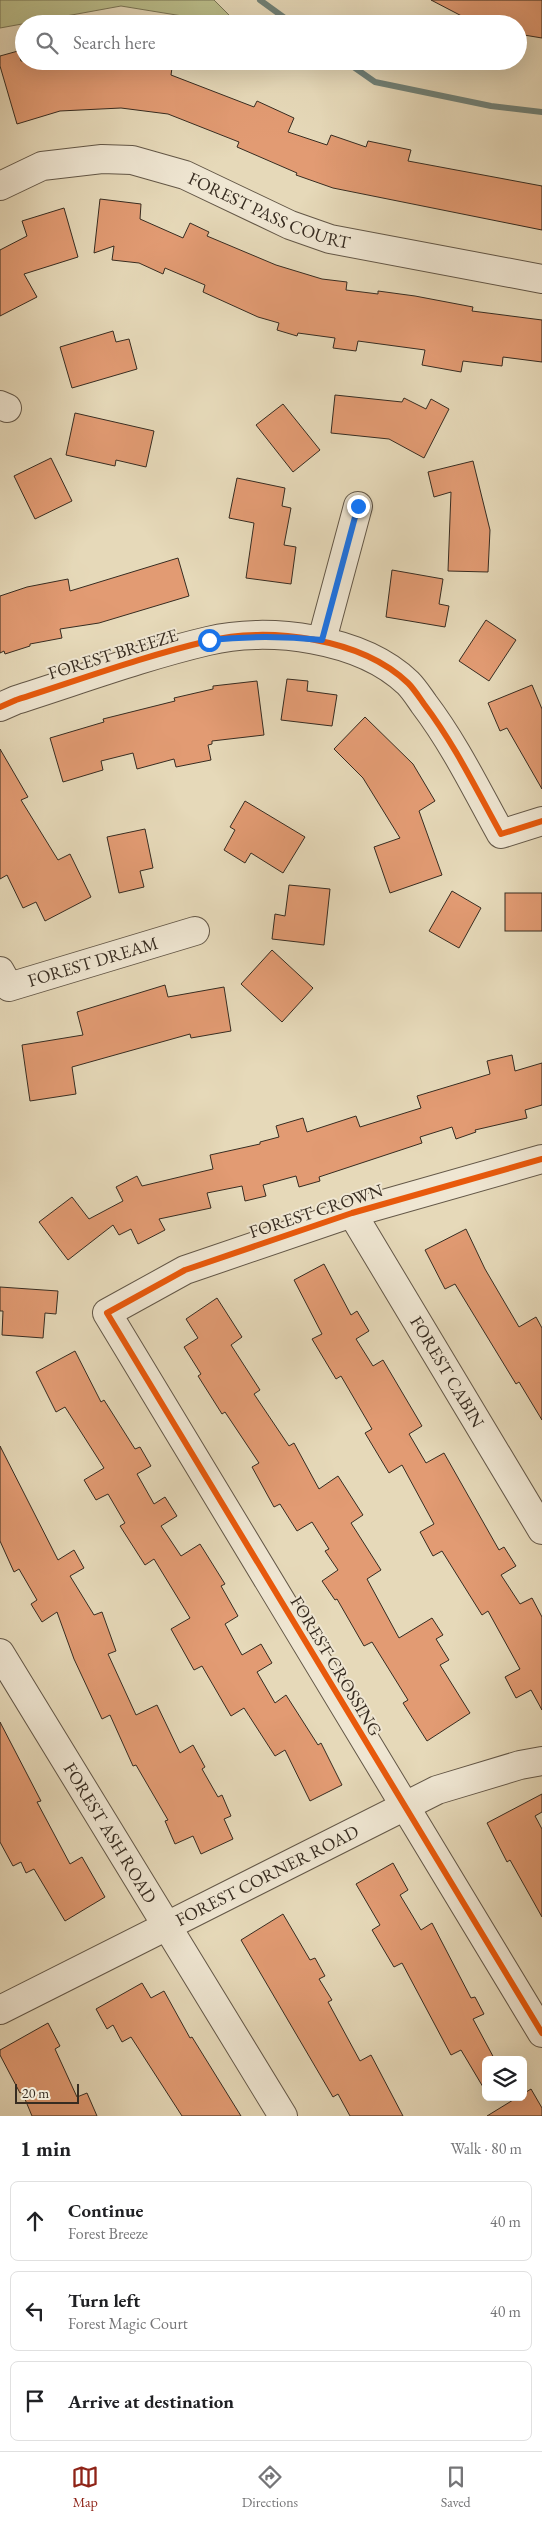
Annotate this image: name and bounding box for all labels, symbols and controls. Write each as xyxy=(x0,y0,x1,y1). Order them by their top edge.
search box xyxy=(15,15,527,70)
icon: search xyxy=(33,29,61,57)
text: Search here xyxy=(73,30,155,55)
street label: FOREST PASS COURT xyxy=(185,166,353,254)
route end xyxy=(347,495,370,518)
street label: FOREST BREEZE xyxy=(45,623,181,684)
route start xyxy=(198,629,221,652)
street label: FOREST DREAM xyxy=(25,931,161,992)
street label: FOREST CROWN xyxy=(246,1178,386,1243)
street label: FOREST CABIN xyxy=(405,1311,490,1432)
street label: FOREST CROSSING xyxy=(285,1591,387,1740)
street label: FOREST ASH ROAD xyxy=(59,1758,162,1908)
street label: FOREST CORNER ROAD xyxy=(171,1819,362,1931)
map controls xyxy=(482,2056,527,2101)
button: layers xyxy=(482,2056,527,2101)
scale bar xyxy=(15,2081,79,2104)
text: 20 m xyxy=(22,2084,49,2102)
text: 1 min xyxy=(20,2135,71,2162)
text: Walk · 80 m xyxy=(451,2138,522,2159)
text: Continue xyxy=(68,2198,143,2223)
icon: ahead xyxy=(21,2207,49,2235)
text: 40 m xyxy=(490,2211,521,2232)
text: Forest Breeze xyxy=(68,2223,148,2244)
text: Turn left xyxy=(68,2288,140,2313)
icon: left xyxy=(21,2297,49,2325)
text: 40 m xyxy=(490,2301,521,2322)
text: Forest Magic Court xyxy=(68,2313,188,2334)
icon: arrive xyxy=(21,2387,49,2415)
text: Arrive at destination xyxy=(68,2389,234,2414)
tab: Map xyxy=(71,2463,99,2511)
tab: Directions xyxy=(242,2463,298,2511)
tab: Saved xyxy=(441,2463,471,2511)

